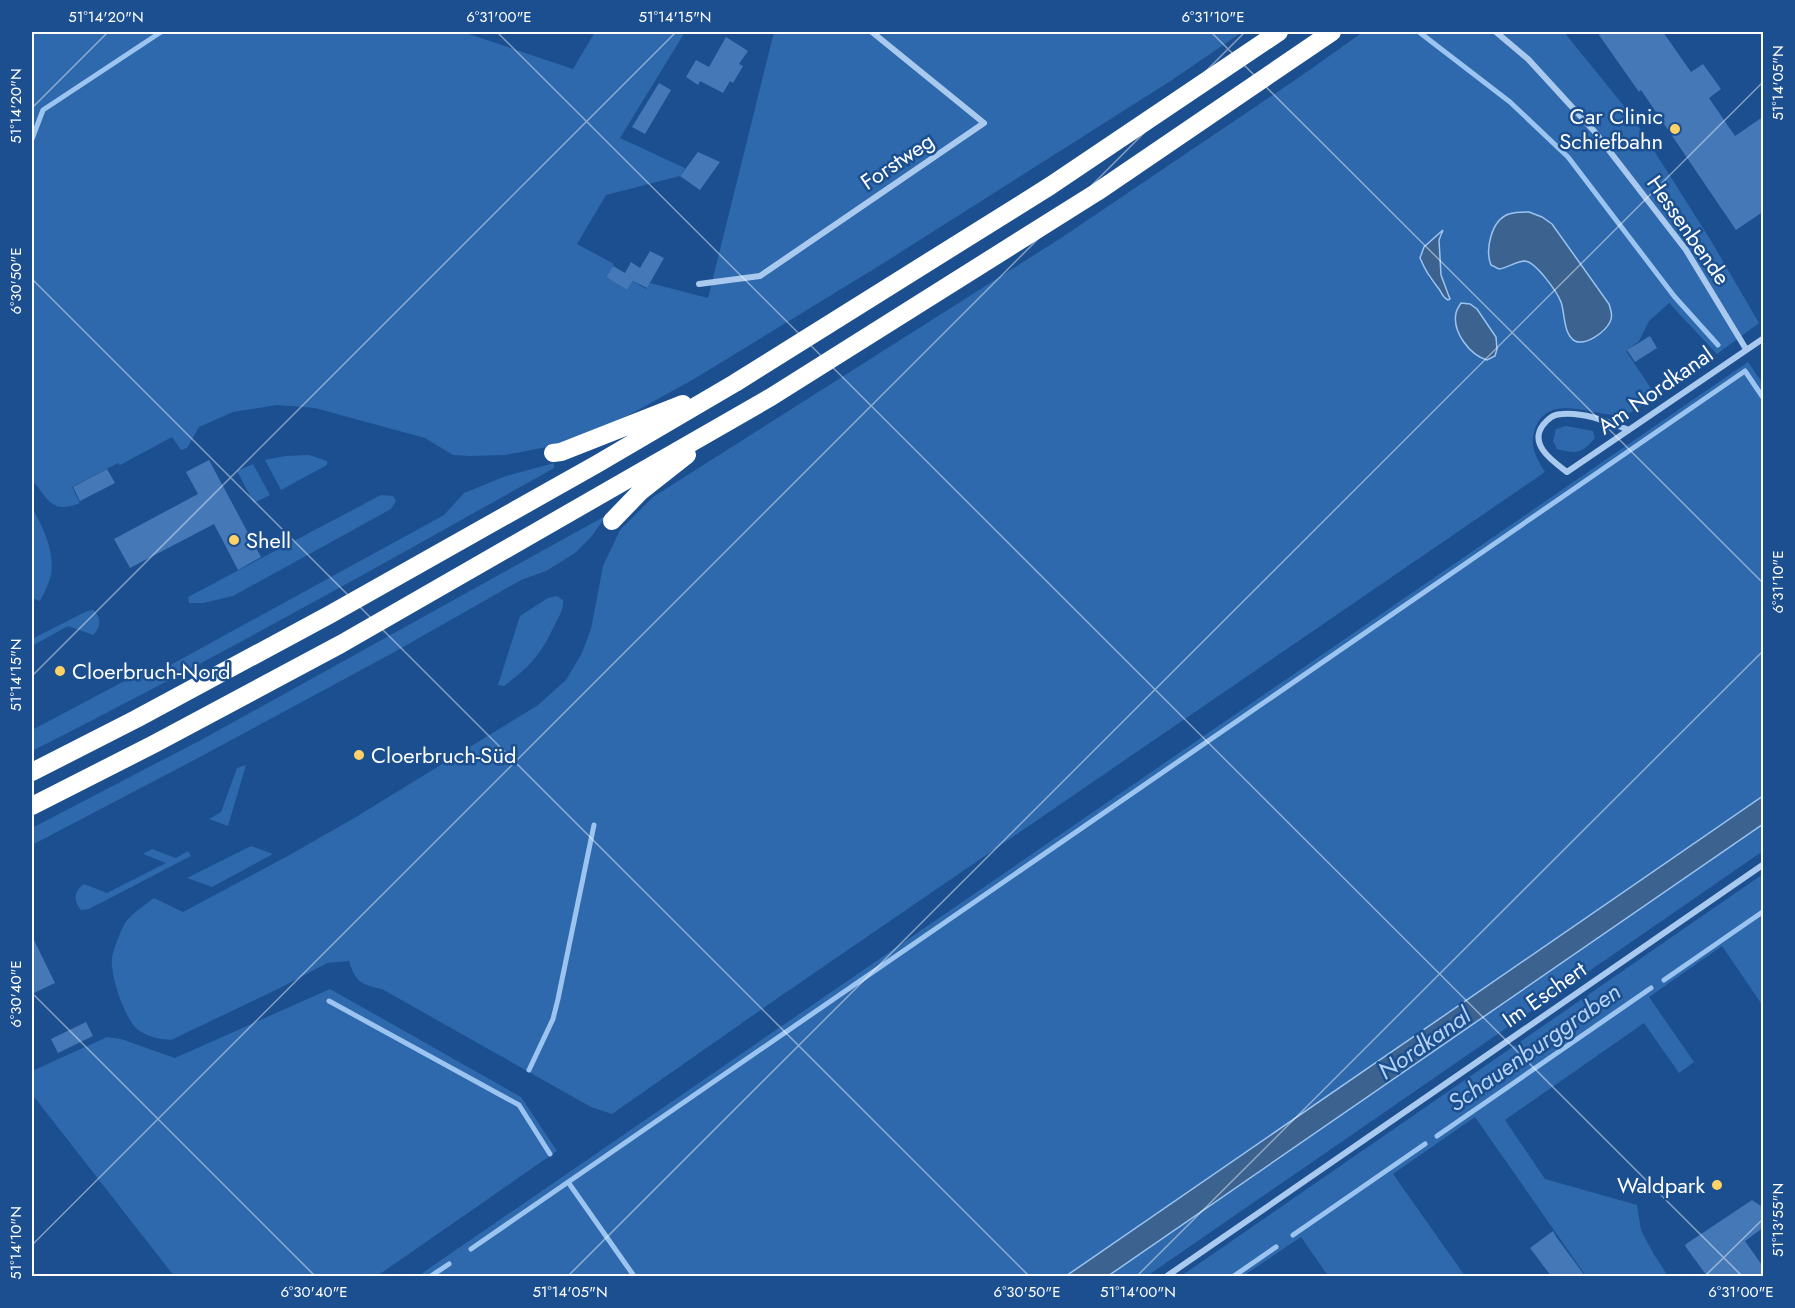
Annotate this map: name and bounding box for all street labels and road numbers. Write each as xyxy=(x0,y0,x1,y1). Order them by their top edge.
street label: Forstweg xyxy=(854,125,940,197)
street label: Hessenbende xyxy=(1639,169,1739,291)
street label: Am Nordkanal xyxy=(1591,338,1719,442)
street label: Im Eschert xyxy=(1495,953,1593,1035)

